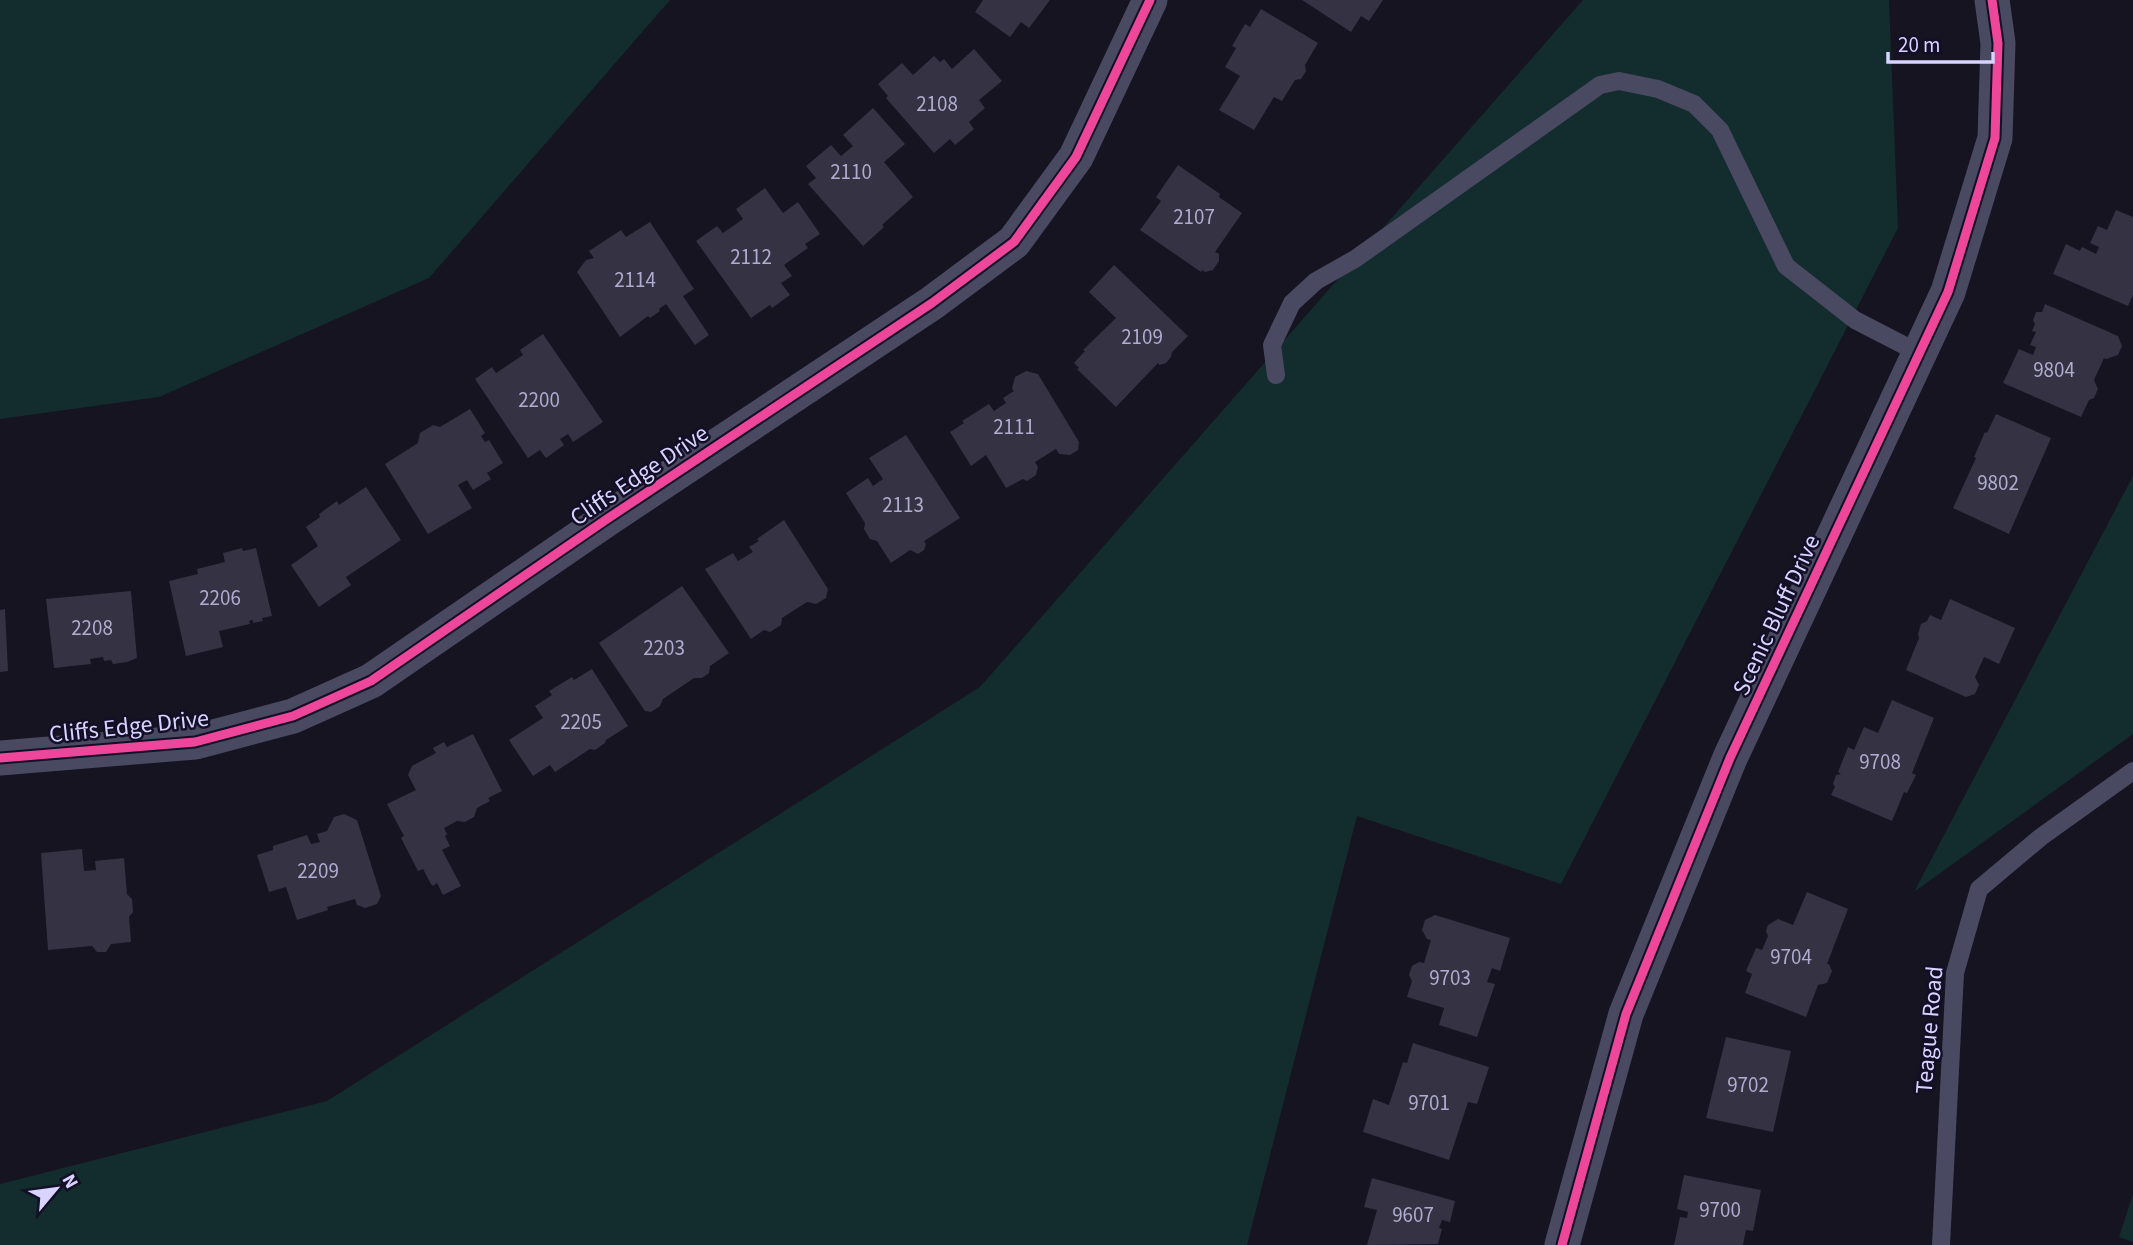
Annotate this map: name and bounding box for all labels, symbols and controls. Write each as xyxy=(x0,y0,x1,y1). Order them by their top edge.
scale bar xyxy=(1888,21,1993,65)
text: 20 m xyxy=(1898,30,1940,60)
house number: 2108 xyxy=(916,89,958,119)
house number: 2110 xyxy=(830,157,872,187)
house number: 2107 xyxy=(1173,202,1215,232)
house number: 2112 xyxy=(730,242,772,272)
house number: 2114 xyxy=(614,265,656,295)
house number: 2109 xyxy=(1121,322,1163,352)
house number: 9804 xyxy=(2033,355,2075,385)
house number: 2200 xyxy=(518,385,560,415)
house number: 2111 xyxy=(993,412,1035,442)
street label: Cliffs Edge Drive xyxy=(563,416,716,535)
house number: 9802 xyxy=(1977,468,2019,498)
house number: 2113 xyxy=(882,490,924,520)
street label: Scenic Bluff Drive xyxy=(1724,529,1829,701)
house number: 2206 xyxy=(199,583,241,613)
house number: 2208 xyxy=(71,613,113,643)
house number: 2203 xyxy=(643,633,685,663)
street label: Cliffs Edge Drive xyxy=(47,701,211,752)
house number: 2205 xyxy=(560,707,602,737)
house number: 9708 xyxy=(1859,747,1901,777)
house number: 2209 xyxy=(297,856,339,886)
house number: 9704 xyxy=(1770,942,1812,972)
house number: 9703 xyxy=(1429,963,1471,993)
street label: Teague Road xyxy=(1906,965,1953,1095)
house number: 9702 xyxy=(1727,1070,1769,1100)
house number: 9701 xyxy=(1408,1088,1450,1118)
north arrow xyxy=(21,1154,91,1224)
text: N xyxy=(55,1169,84,1194)
house number: 9700 xyxy=(1699,1195,1741,1225)
house number: 9607 xyxy=(1392,1200,1434,1230)

